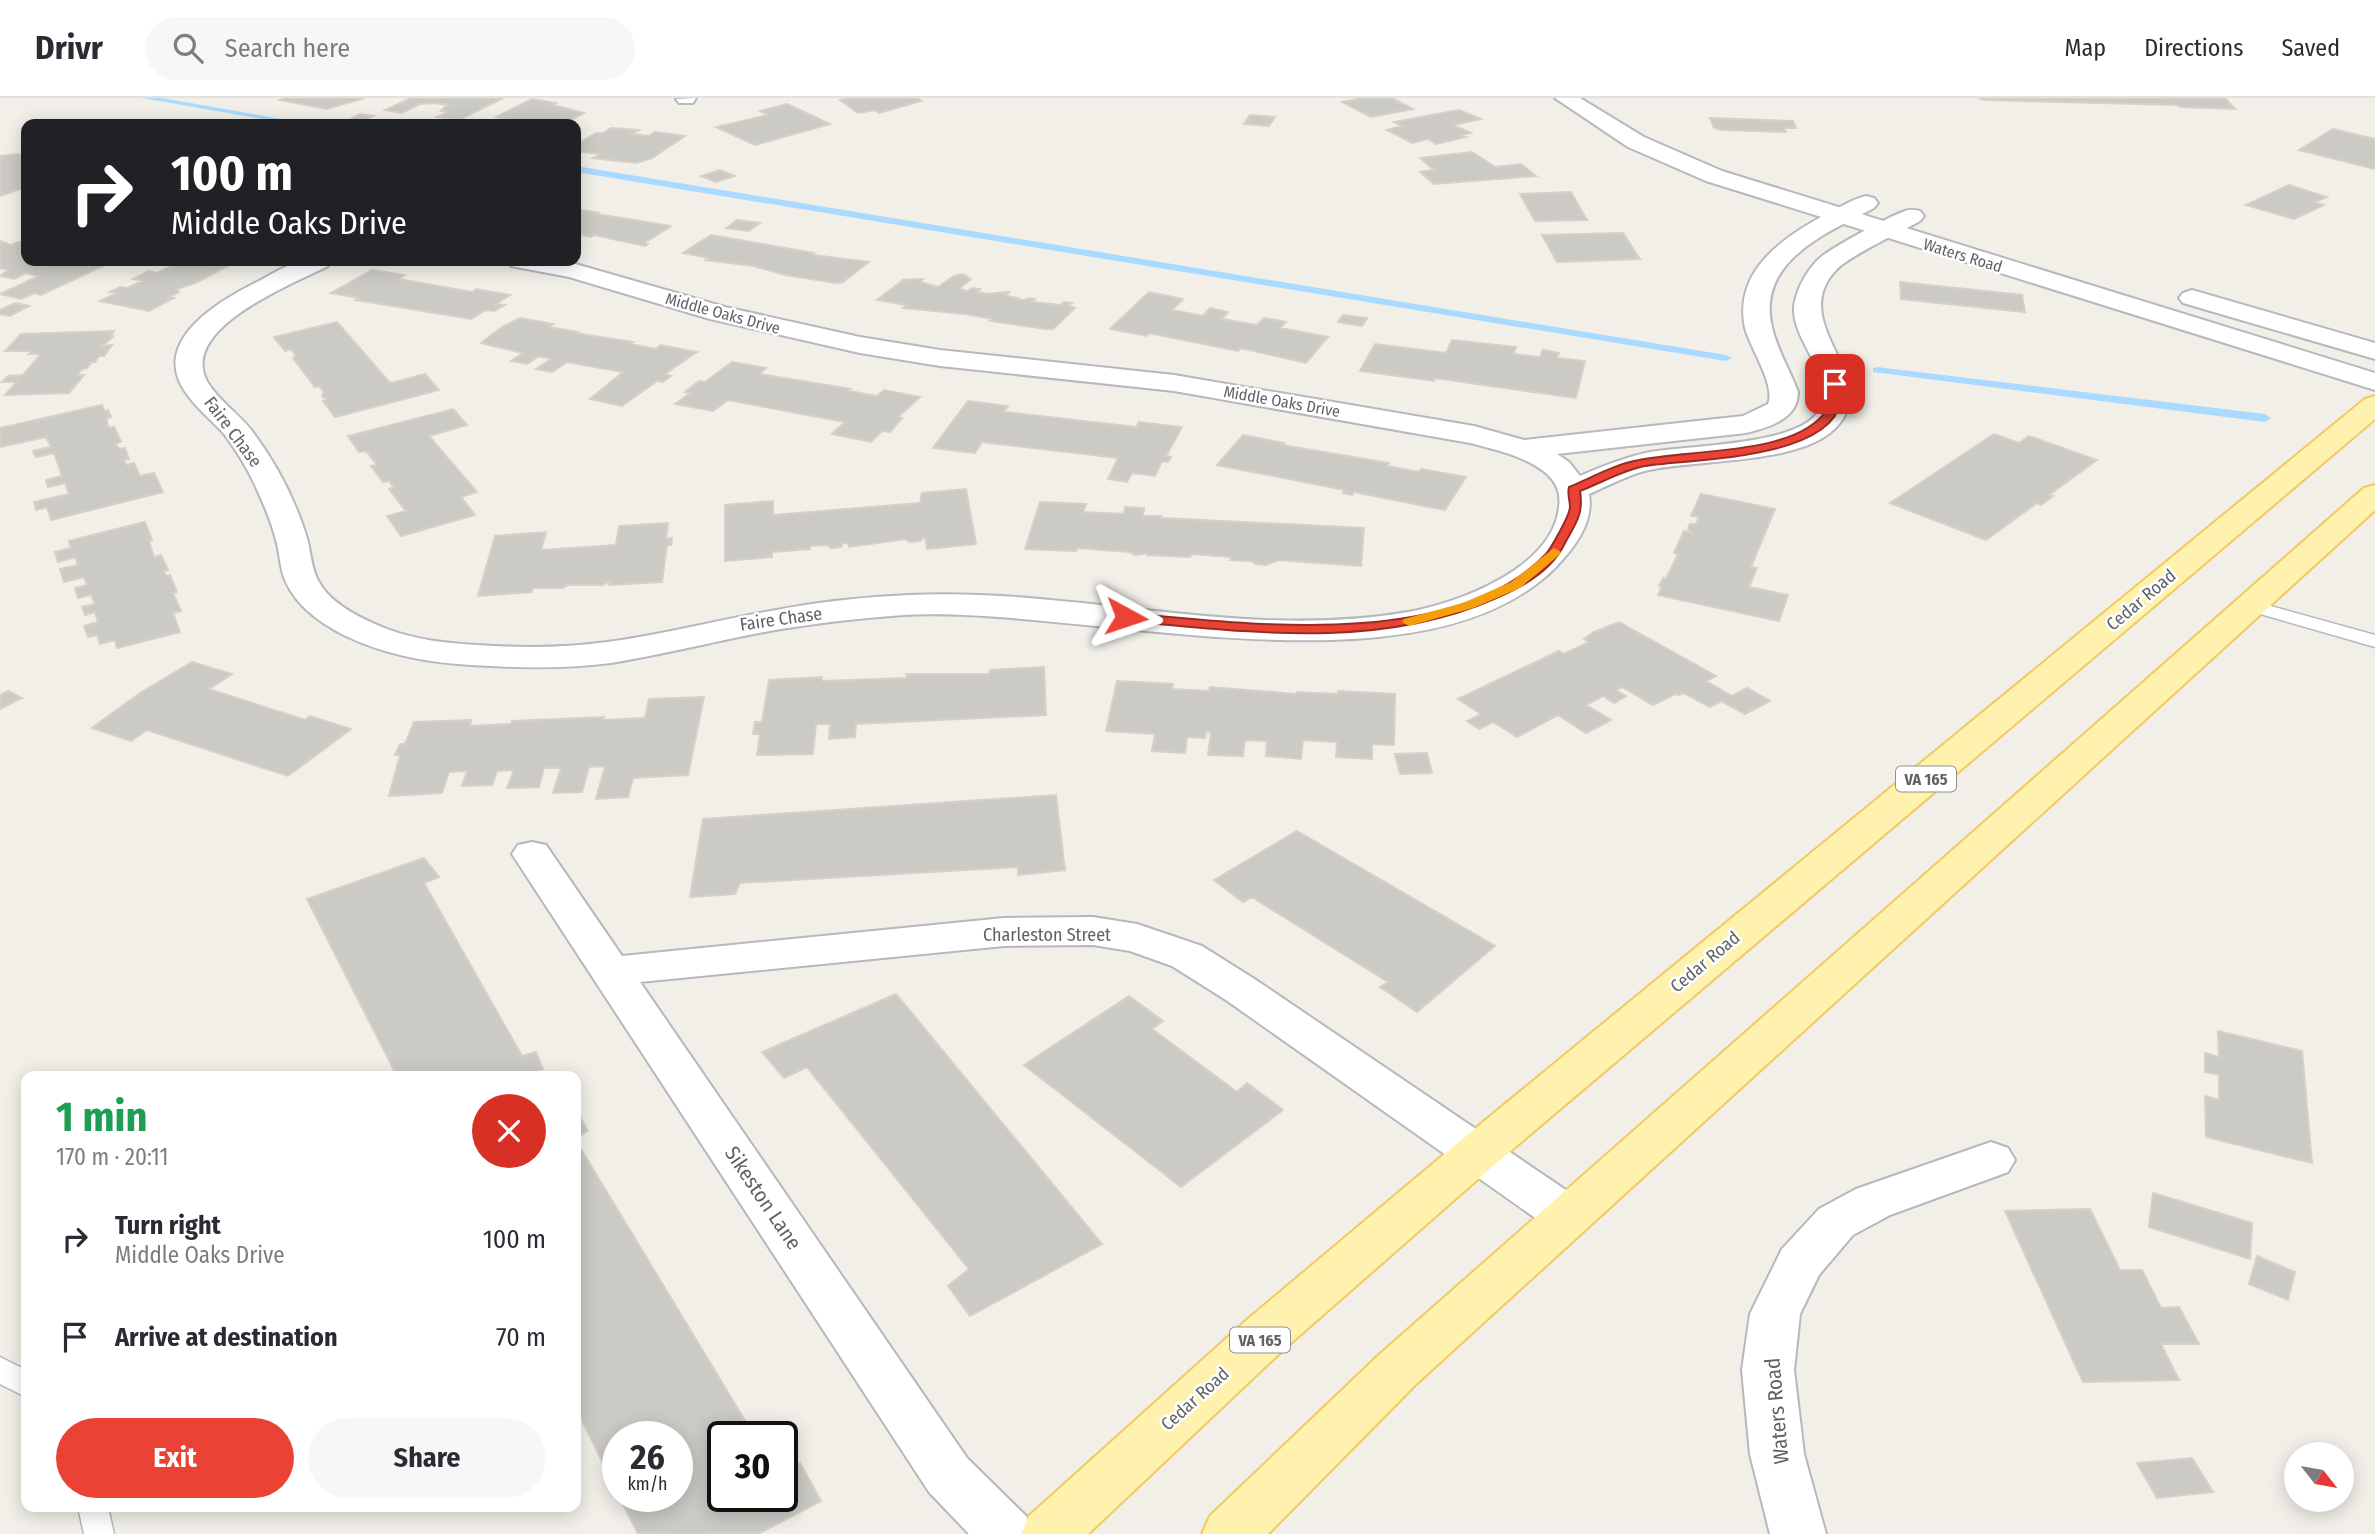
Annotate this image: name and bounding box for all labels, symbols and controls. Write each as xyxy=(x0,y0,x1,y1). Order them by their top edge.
search box xyxy=(145,17,635,80)
text: Drivr xyxy=(35,28,103,68)
icon: search xyxy=(169,29,207,67)
text: Search here xyxy=(225,33,350,64)
text: Map xyxy=(2065,34,2106,62)
text: Directions xyxy=(2144,34,2243,62)
text: Saved xyxy=(2281,34,2340,62)
text: 100 m xyxy=(171,144,293,203)
icon: right xyxy=(56,147,147,238)
text: Middle Oaks Drive xyxy=(171,204,407,242)
street label: Waters Road xyxy=(1921,234,2005,276)
street label: Middle Oaks Drive xyxy=(663,289,782,338)
pin xyxy=(1805,354,1865,414)
icon: arrive xyxy=(1816,365,1854,403)
street label: Middle Oaks Drive xyxy=(1222,382,1342,421)
street label: Faire Chase xyxy=(199,392,267,472)
street label: Cedar Road xyxy=(2102,565,2180,635)
position arrow xyxy=(1089,580,1163,654)
street label: Faire Chase xyxy=(738,602,824,636)
road number: VA 165 xyxy=(1896,766,1956,792)
street label: Charleston Street xyxy=(983,924,1111,946)
street label: Cedar Road xyxy=(1666,927,1744,997)
text: 1 min xyxy=(56,1092,147,1142)
button: close xyxy=(472,1094,546,1168)
street label: Sikeston Lane xyxy=(719,1141,807,1255)
text: 170 m · 20:11 xyxy=(56,1143,168,1171)
text: Turn right xyxy=(115,1210,221,1241)
icon: right xyxy=(56,1220,94,1258)
text: 100 m xyxy=(483,1224,546,1255)
text: Middle Oaks Drive xyxy=(115,1241,285,1269)
icon: arrive xyxy=(56,1318,94,1356)
text: Arrive at destination xyxy=(115,1322,338,1353)
text: 70 m xyxy=(496,1322,546,1353)
road number: VA 165 xyxy=(1230,1328,1290,1352)
street label: Waters Road xyxy=(1759,1357,1795,1465)
street label: Cedar Road xyxy=(1156,1363,1234,1435)
button: Exit xyxy=(56,1418,294,1498)
button: Share xyxy=(308,1418,546,1498)
speed limit sign: 30 xyxy=(707,1421,798,1512)
text: 26 xyxy=(630,1436,665,1478)
north arrow xyxy=(2284,1442,2354,1512)
map controls xyxy=(2284,1442,2354,1512)
text: km/h xyxy=(627,1473,668,1495)

